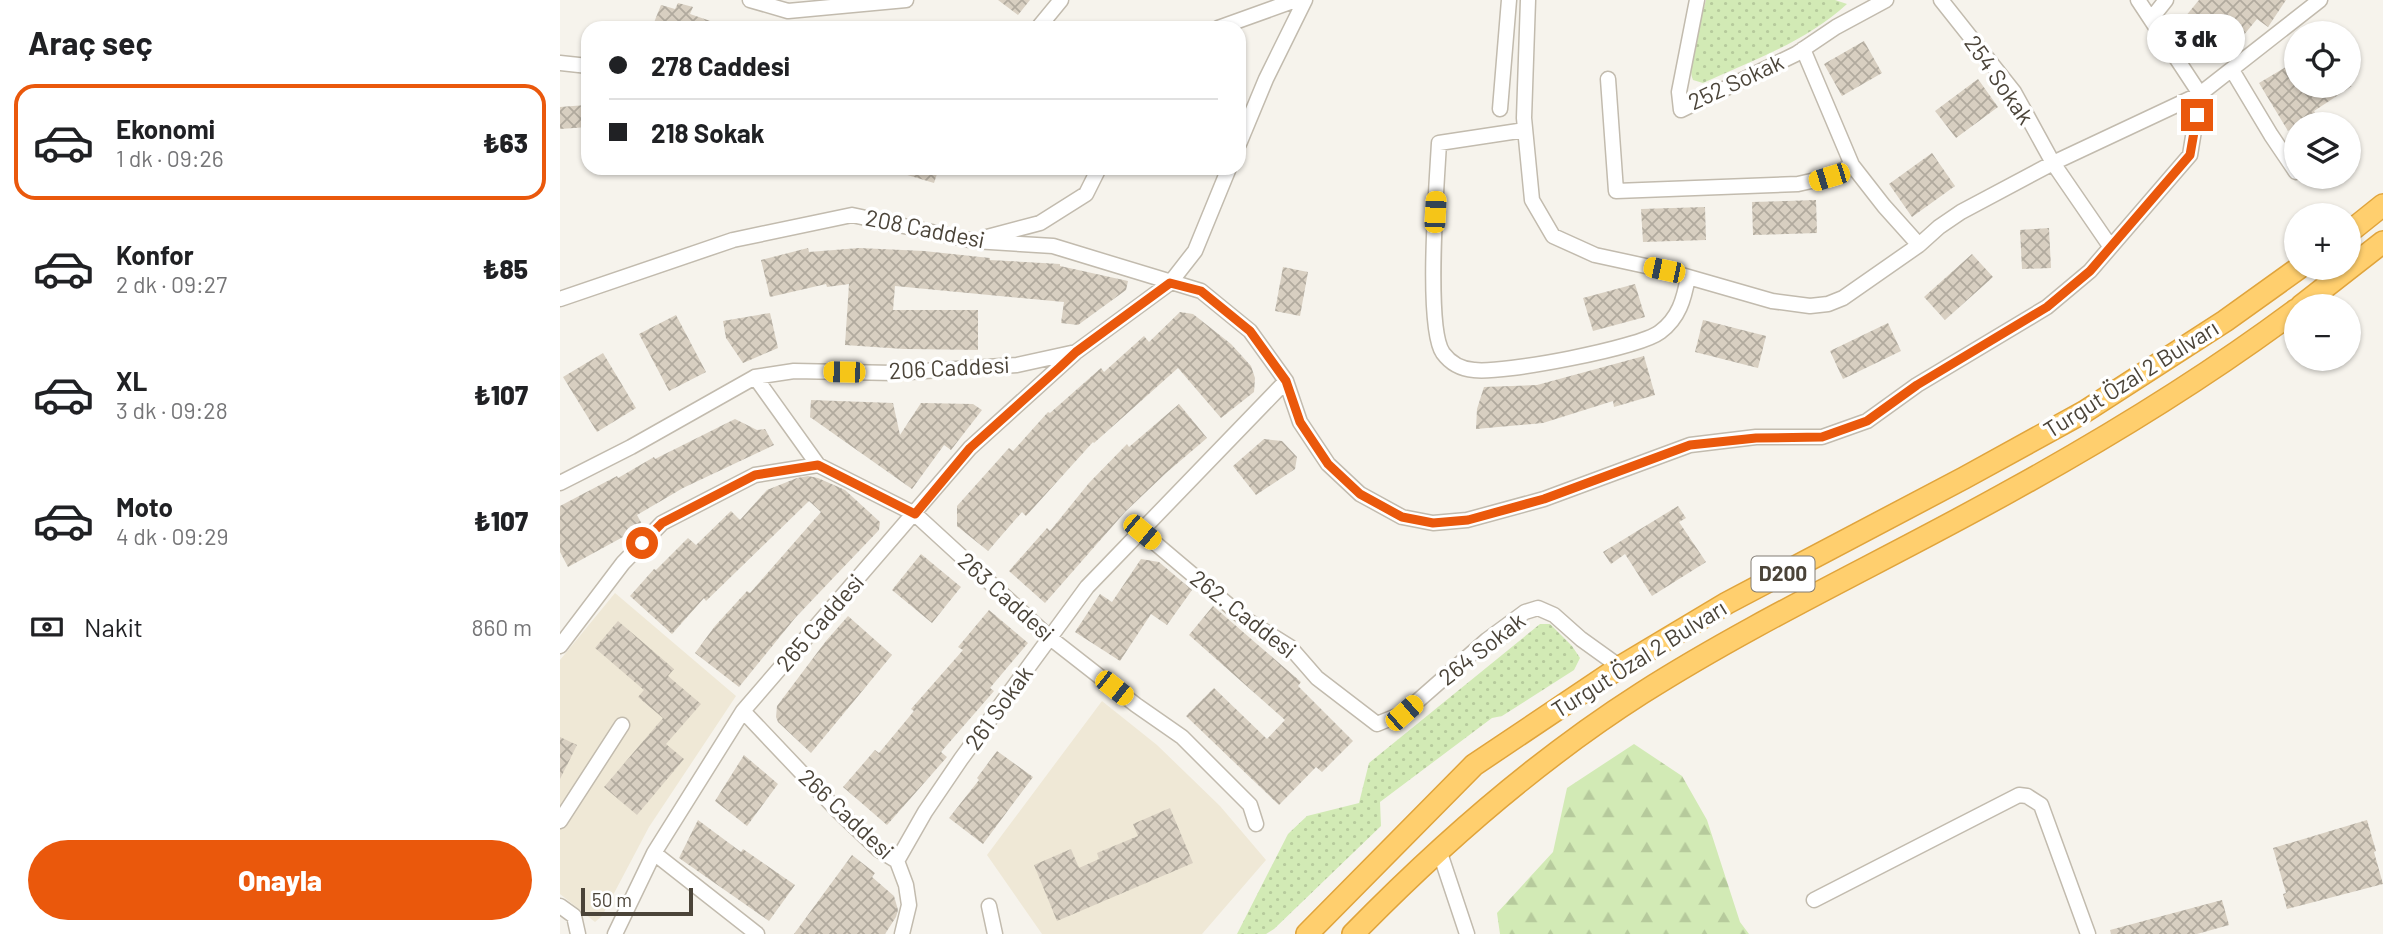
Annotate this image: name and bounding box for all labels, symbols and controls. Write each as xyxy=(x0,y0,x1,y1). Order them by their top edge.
callout: 3 dk xyxy=(2148,13,2246,62)
map controls xyxy=(2284,21,2361,371)
button: locate xyxy=(2284,21,2361,98)
text: Araç seç xyxy=(28,23,153,61)
text: 3 dk xyxy=(2175,24,2217,52)
street label: 254 Sokak xyxy=(1959,30,2041,129)
street label: 252 Sokak xyxy=(1684,47,1788,115)
text: 278 Caddesi xyxy=(651,50,790,81)
route end xyxy=(2181,99,2213,131)
icon: car xyxy=(32,111,95,174)
button: layers xyxy=(2284,112,2361,189)
text: Ekonomi xyxy=(116,113,215,144)
text: 218 Sokak xyxy=(651,117,765,148)
text: ₺63 xyxy=(483,127,528,158)
text: 1 dk · 09:26 xyxy=(116,144,224,172)
car xyxy=(1806,161,1853,193)
car xyxy=(1424,190,1447,234)
street label: 208 Caddesi xyxy=(863,203,987,253)
button: + xyxy=(2284,203,2361,280)
icon: car xyxy=(32,237,95,300)
text: Konfor xyxy=(116,239,194,270)
text: ₺85 xyxy=(483,253,528,284)
car xyxy=(1642,255,1687,285)
text: 2 dk · 09:27 xyxy=(116,270,227,298)
button: − xyxy=(2284,294,2361,371)
street label: Turgut Özal 2 Bulvarı xyxy=(2038,313,2223,443)
street label: 206 Caddesi xyxy=(888,350,1010,384)
car xyxy=(823,361,866,383)
icon: car xyxy=(32,363,95,426)
text: XL xyxy=(116,365,147,396)
text: ₺107 xyxy=(474,379,528,410)
text: 3 dk · 09:28 xyxy=(116,396,228,424)
icon: car xyxy=(32,489,95,552)
text: Moto xyxy=(116,491,173,522)
text: ₺107 xyxy=(474,505,528,536)
car xyxy=(1120,510,1165,554)
text: 4 dk · 09:29 xyxy=(116,522,228,550)
route start xyxy=(626,527,658,559)
street label: 263 Caddesi xyxy=(953,546,1060,647)
road number: D200 xyxy=(1752,556,1814,592)
street label: 262. Caddesi xyxy=(1185,563,1302,663)
street label: 265 Caddesi xyxy=(770,568,869,677)
street label: Turgut Özal 2 Bulvarı xyxy=(1546,593,1731,723)
street label: 264 Sokak xyxy=(1433,606,1530,691)
icon: cash xyxy=(28,608,66,646)
text: Nakit xyxy=(84,611,143,642)
text: 860 m xyxy=(472,613,532,641)
street label: 261 Sokak xyxy=(958,660,1038,755)
car xyxy=(1091,667,1138,709)
car xyxy=(1382,691,1427,735)
street label: 266 Caddesi xyxy=(794,762,900,864)
button: Onayla xyxy=(28,840,532,920)
scale bar xyxy=(581,885,693,917)
text: 50 m xyxy=(592,888,632,911)

